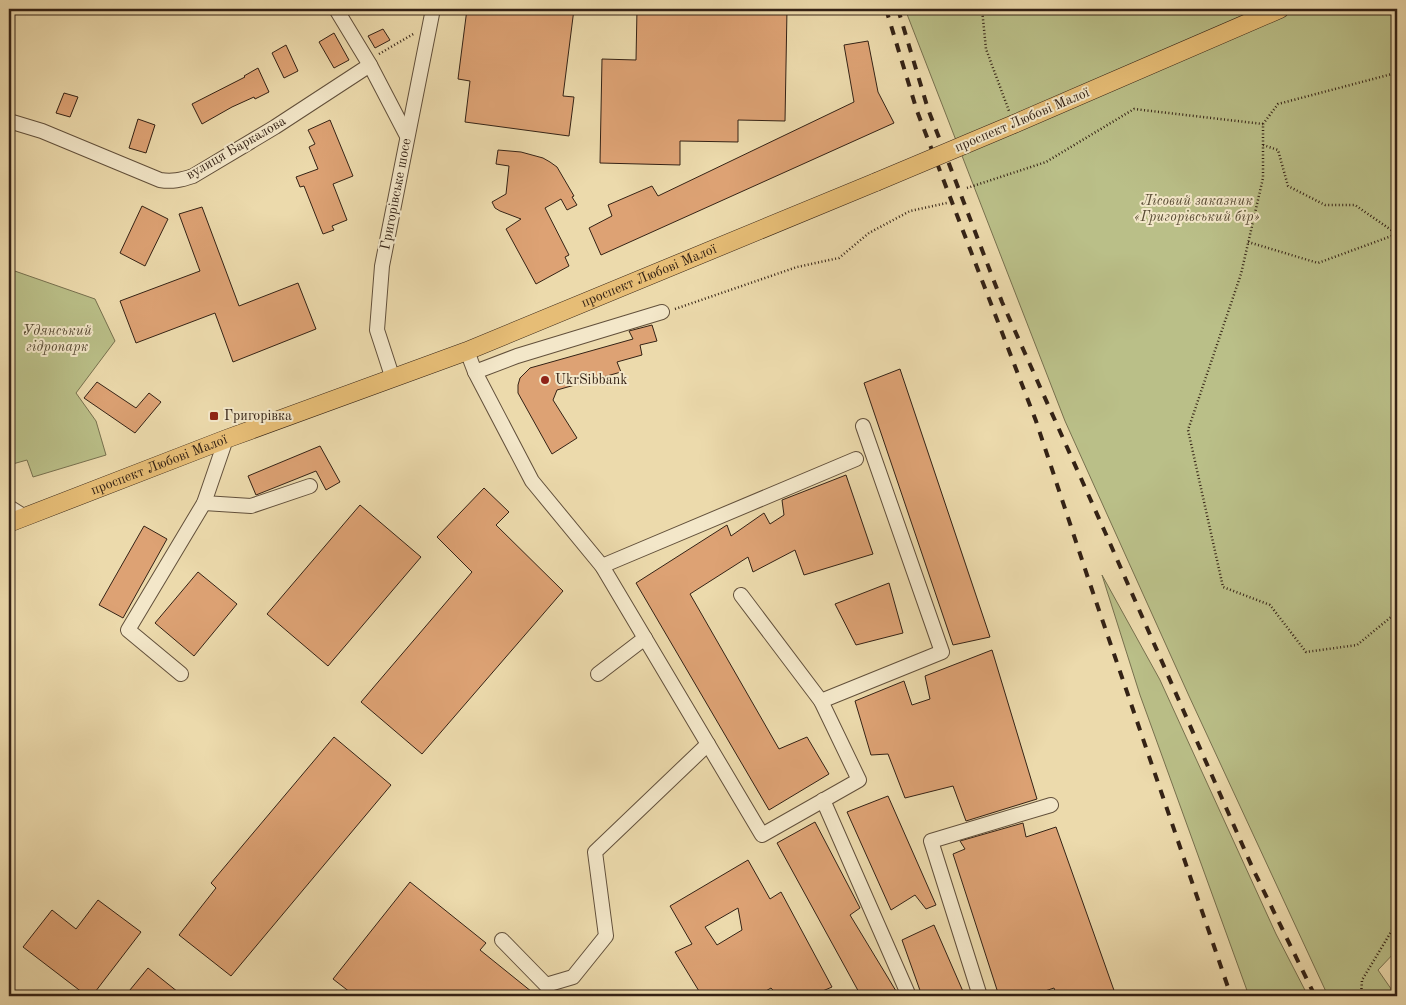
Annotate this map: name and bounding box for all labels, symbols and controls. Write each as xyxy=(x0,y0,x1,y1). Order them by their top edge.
street label: проспект Любові Малої xyxy=(953,85,1091,155)
street label: вулиця Баркалова xyxy=(184,114,288,182)
street label: Григорівське шосе xyxy=(378,137,414,251)
park label: Лісовий заказник «Григорівський бір» xyxy=(1134,194,1260,225)
street label: проспект Любові Малої xyxy=(579,242,719,310)
park label: Удянський гідропарк xyxy=(22,324,92,355)
place label: UkrSibbank xyxy=(555,373,628,387)
marker: UkrSibbank xyxy=(539,374,551,386)
place label: Григорівка xyxy=(224,409,292,423)
marker: Григорівка xyxy=(208,410,220,422)
street label: проспект Любові Малої xyxy=(89,432,229,498)

